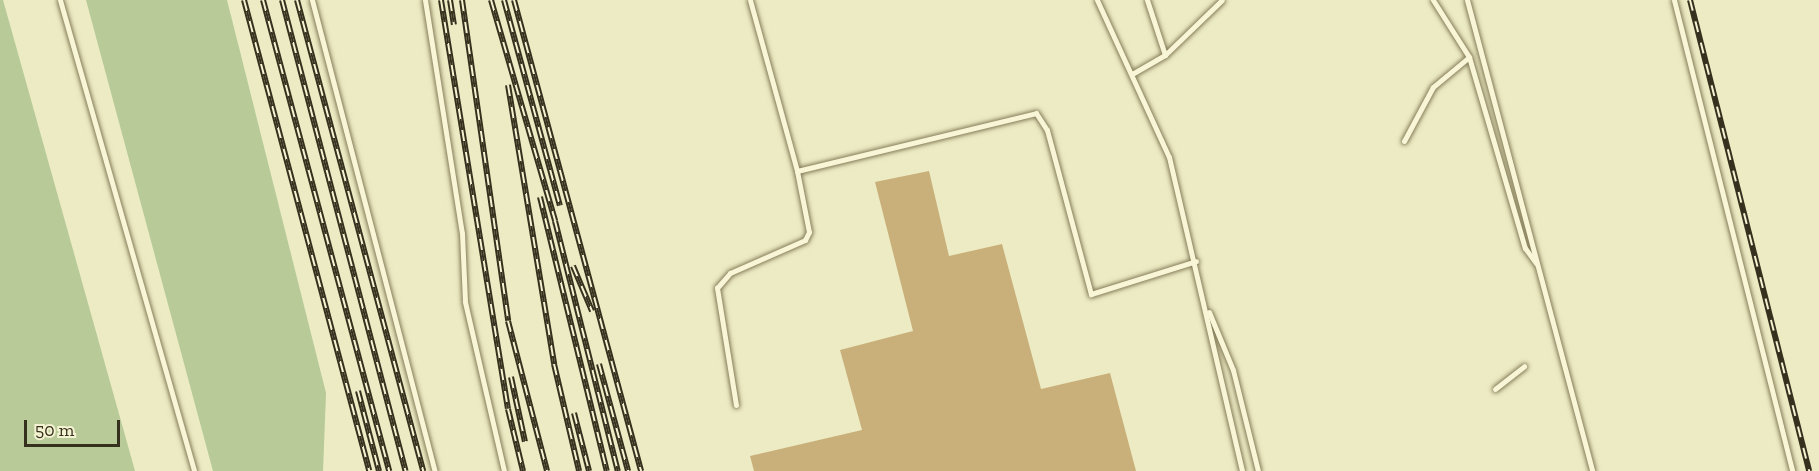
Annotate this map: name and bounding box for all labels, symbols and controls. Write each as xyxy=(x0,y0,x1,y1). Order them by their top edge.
scale bar xyxy=(27,408,123,446)
text: 50 m xyxy=(35,419,74,441)

